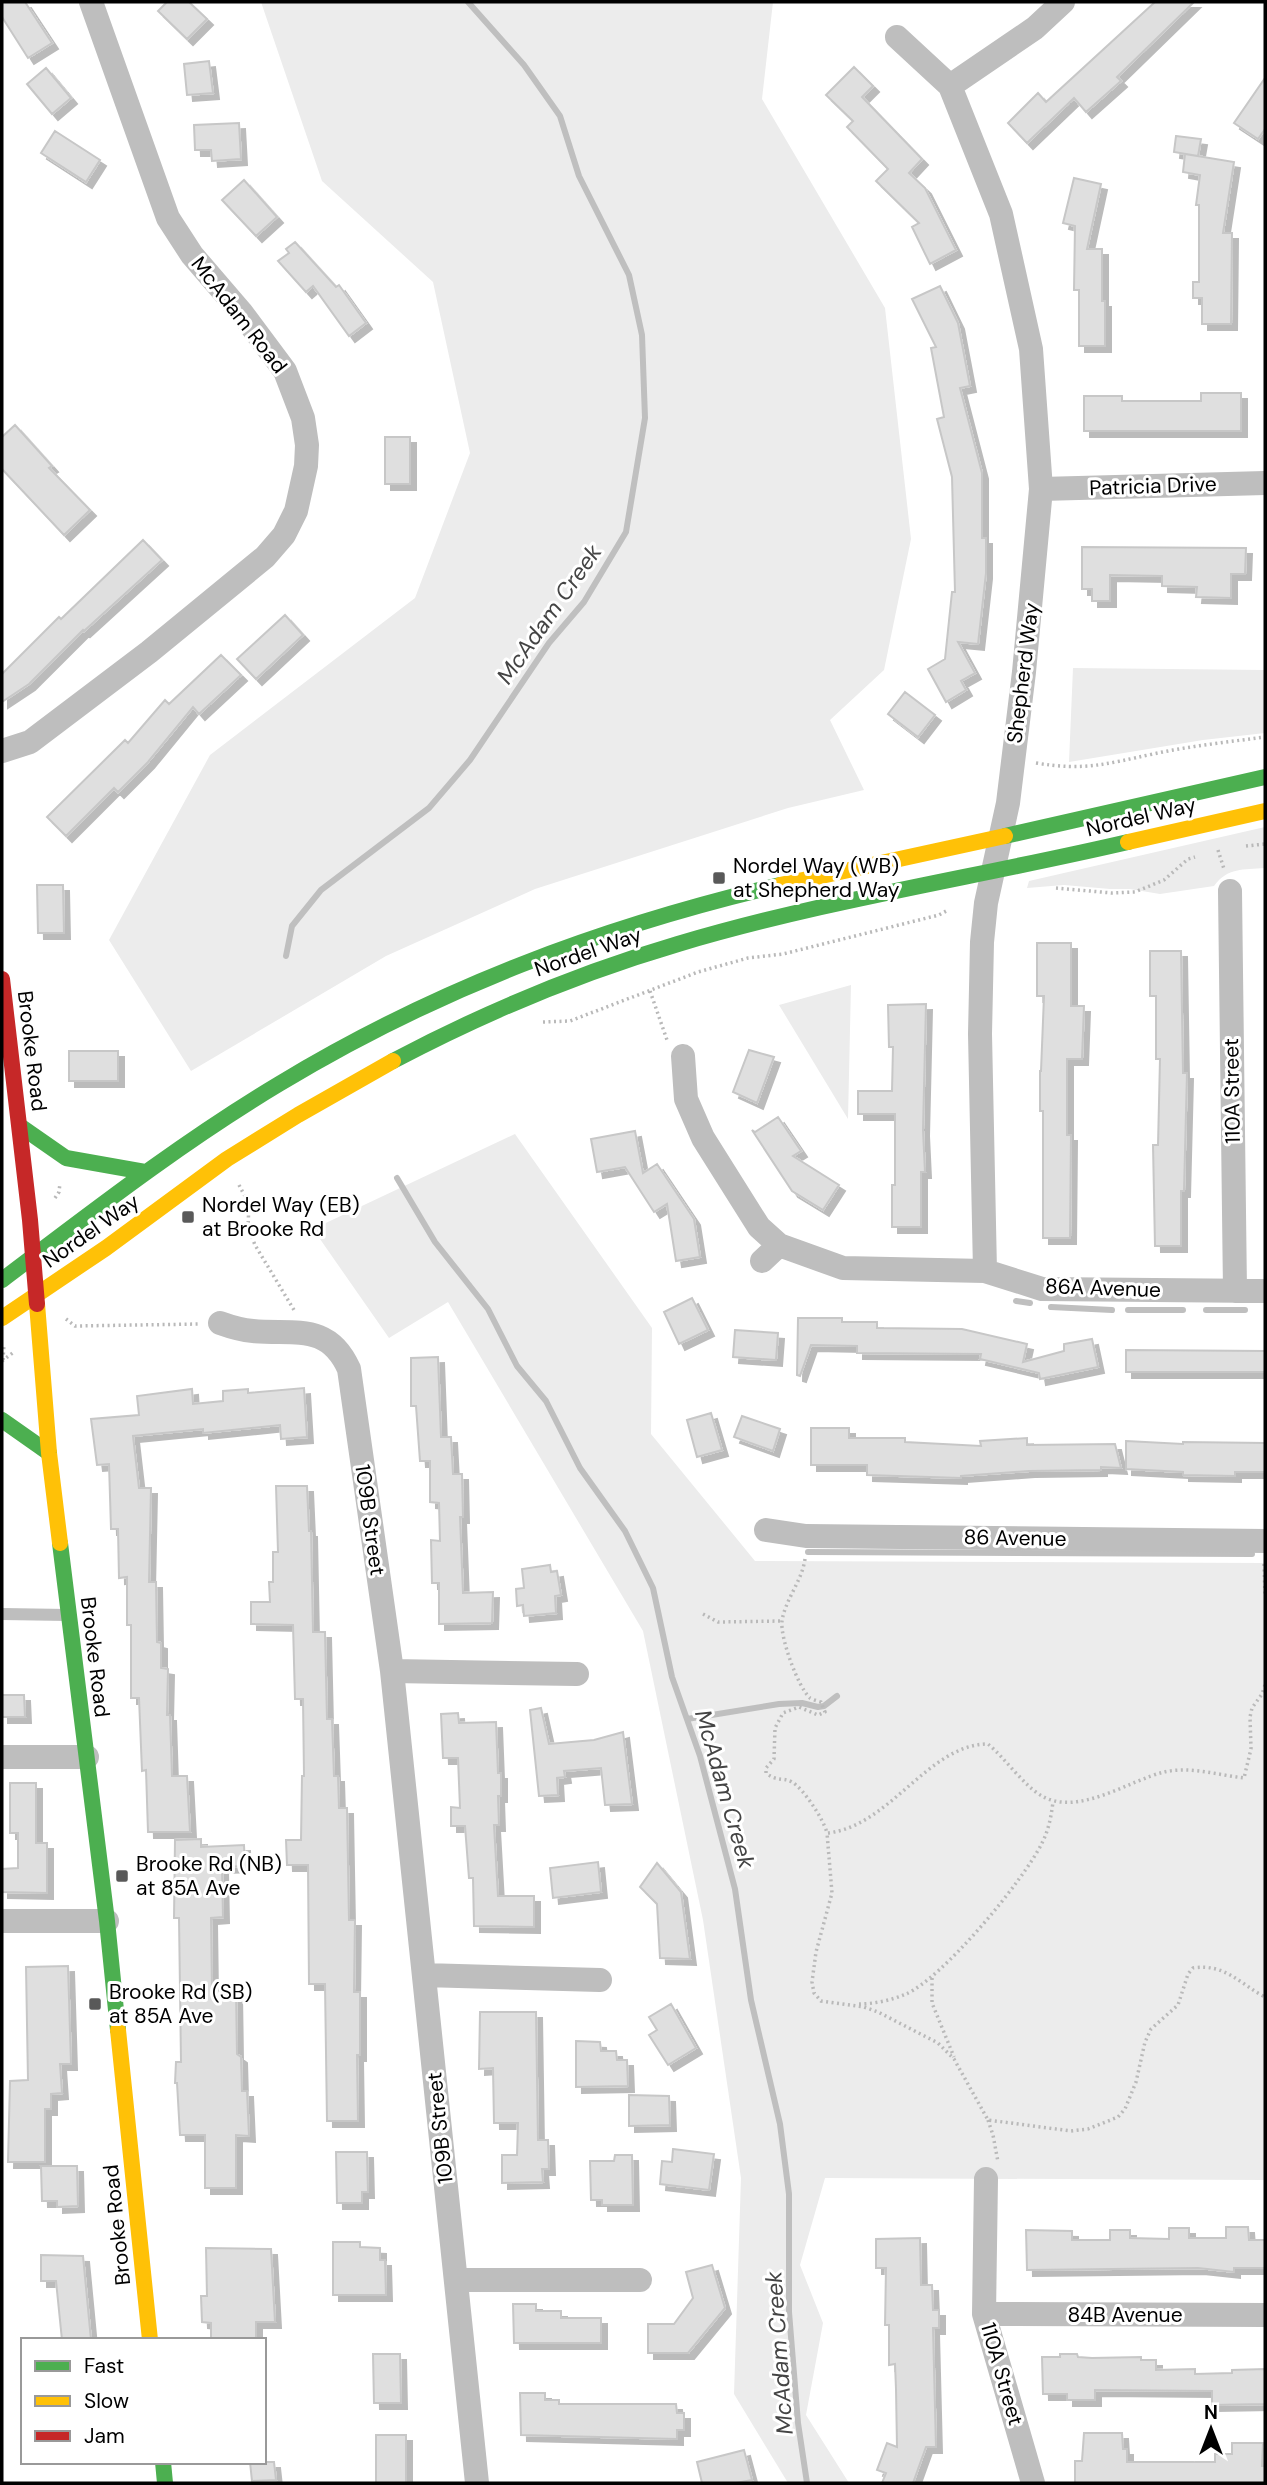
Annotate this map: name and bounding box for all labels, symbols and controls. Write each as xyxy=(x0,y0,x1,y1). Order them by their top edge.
street label: McAdam Road xyxy=(185,251,293,379)
street label: Patricia Drive xyxy=(1089,470,1217,502)
water label: McAdam Creek xyxy=(490,538,608,690)
street label: Shepherd Way xyxy=(1000,601,1046,745)
street label: Nordel Way xyxy=(1083,791,1199,843)
place label: Nordel Way (WB) at Shepherd Way xyxy=(733,852,900,904)
marker: Nordel Way (WB) at Shepherd Way xyxy=(711,870,727,886)
street label: Nordel Way xyxy=(531,920,646,983)
street label: Brooke Road xyxy=(11,989,53,1113)
street label: 110A Street xyxy=(1217,1038,1247,1144)
street label: Nordel Way xyxy=(37,1187,145,1275)
place label: Nordel Way (EB) at Brooke Rd xyxy=(202,1191,360,1243)
marker: Nordel Way (EB) at Brooke Rd xyxy=(180,1209,196,1225)
street label: 86A Avenue xyxy=(1045,1272,1162,1304)
street label: 109B Street xyxy=(348,1463,392,1577)
street label: 86 Avenue xyxy=(963,1523,1067,1553)
street label: Brooke Road xyxy=(74,1595,116,1719)
water label: McAdam Creek xyxy=(688,1706,762,1872)
place label: Brooke Rd (NB) at 85A Ave xyxy=(136,1850,282,1902)
marker: Brooke Rd (NB) at 85A Ave xyxy=(114,1868,130,1884)
place label: Brooke Rd (SB) at 85A Ave xyxy=(109,1978,252,2030)
marker: Brooke Rd (SB) at 85A Ave xyxy=(87,1996,103,2012)
street label: 109B Street xyxy=(420,2071,460,2185)
street label: Brooke Road xyxy=(97,2163,137,2287)
water label: McAdam Creek xyxy=(758,2270,800,2436)
street label: 84B Avenue xyxy=(1067,2301,1183,2329)
street label: 110A Street xyxy=(974,2319,1030,2429)
legend xyxy=(21,2338,266,2464)
text: Fast xyxy=(84,2352,124,2380)
text: Slow xyxy=(84,2387,129,2415)
north arrow xyxy=(1176,2394,1246,2464)
text: N xyxy=(1204,2400,1218,2425)
text: Jam xyxy=(84,2422,125,2450)

